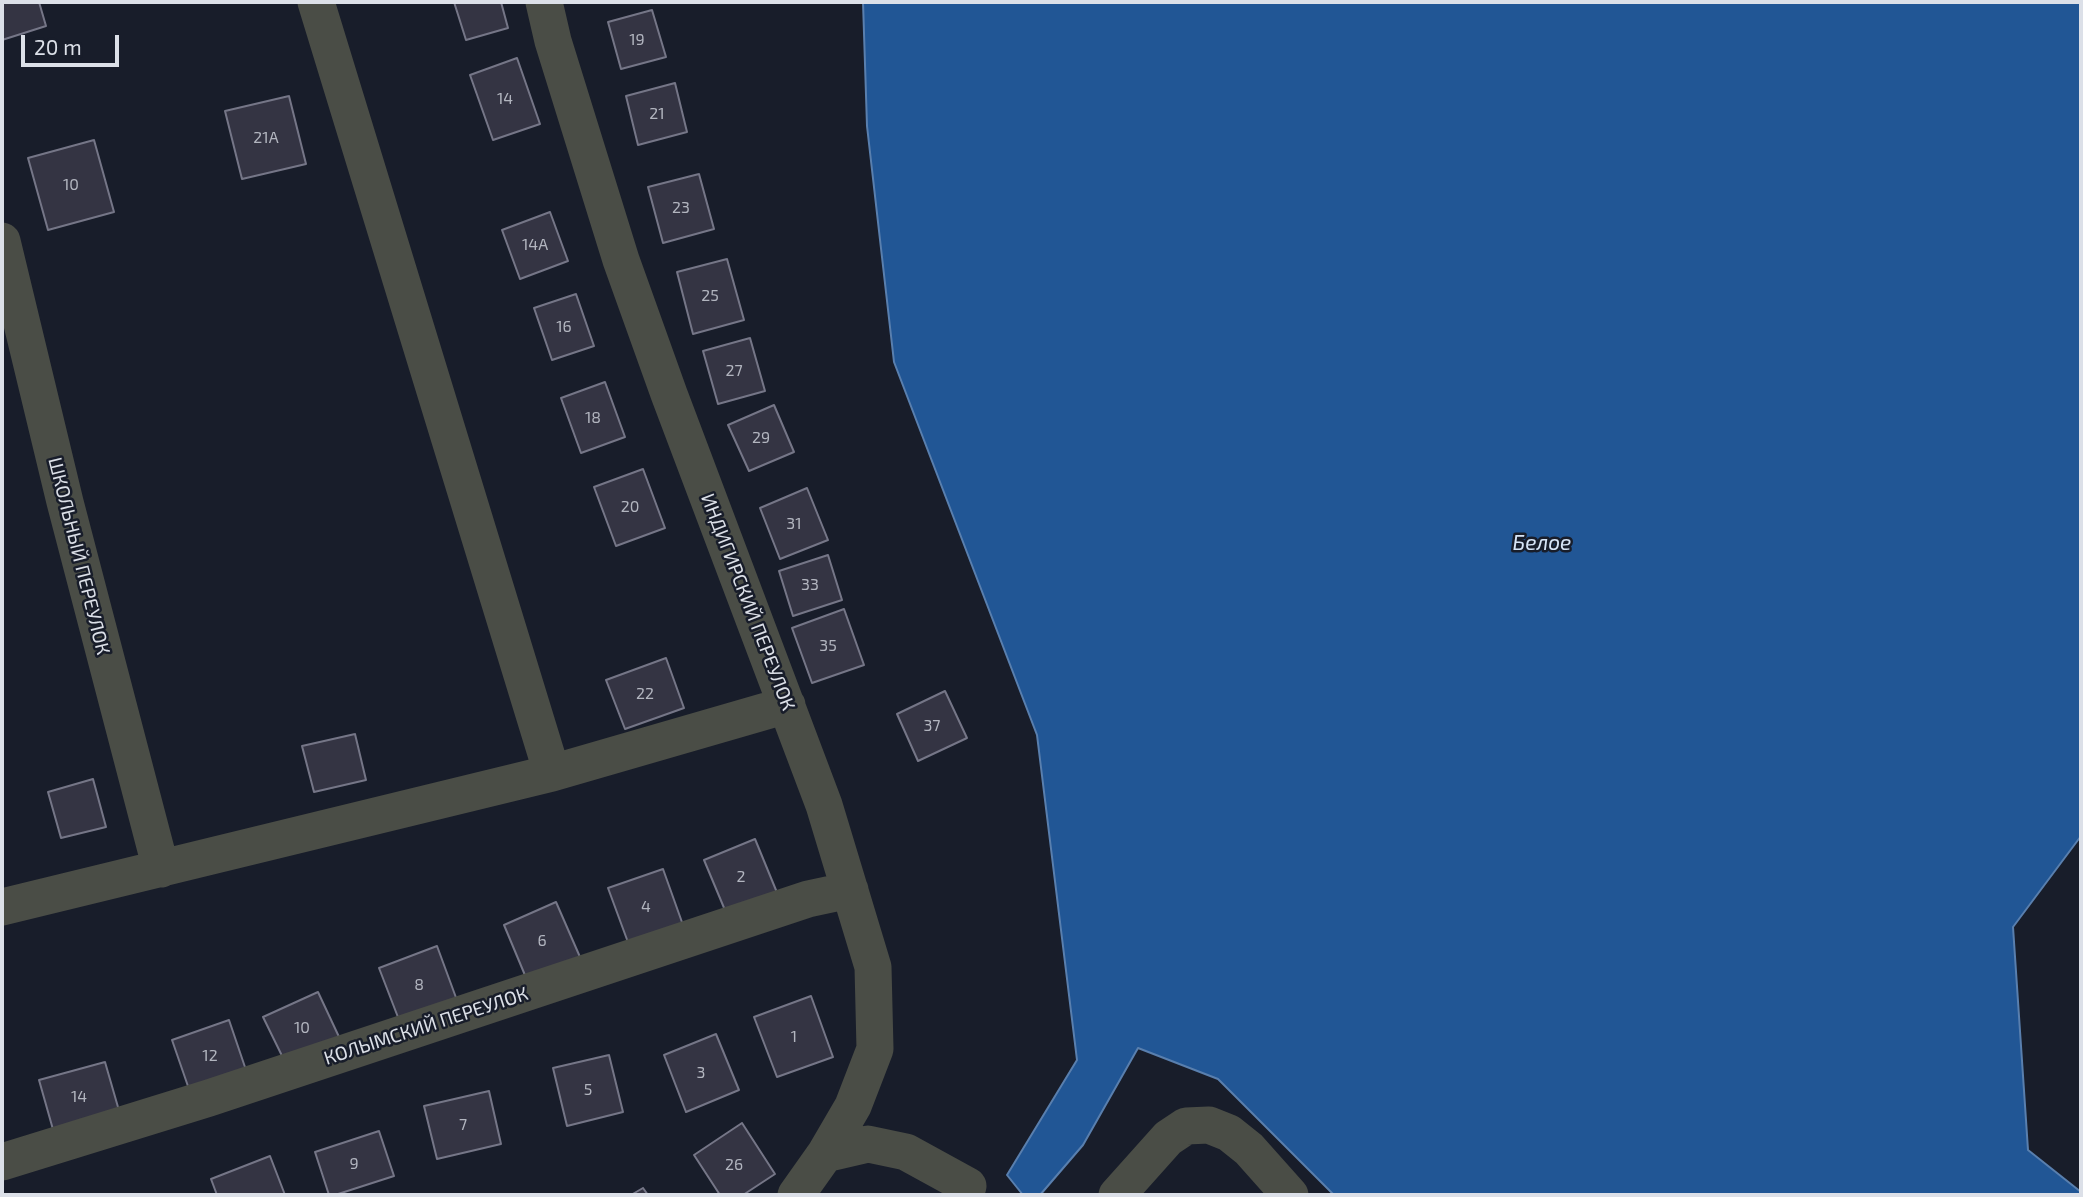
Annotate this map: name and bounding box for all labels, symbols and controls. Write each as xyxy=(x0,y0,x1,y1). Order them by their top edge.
scale bar xyxy=(24,21,122,65)
house number: 19 xyxy=(629,30,645,50)
text: 20 m xyxy=(34,34,82,59)
house number: 14 xyxy=(497,89,513,109)
house number: 21 xyxy=(649,104,665,124)
house number: 21А xyxy=(253,128,279,148)
house number: 10 xyxy=(63,175,79,195)
house number: 23 xyxy=(672,198,690,218)
house number: 14А xyxy=(522,235,548,255)
house number: 25 xyxy=(701,286,719,306)
house number: 16 xyxy=(556,317,572,337)
house number: 27 xyxy=(725,361,743,381)
house number: 18 xyxy=(585,408,601,428)
house number: 29 xyxy=(752,428,770,448)
street label: ШКОЛЬНЫЙ ПЕРЕУЛОК xyxy=(43,455,115,657)
street label: ИНДИГИРСКИЙ ПЕРЕУЛОК xyxy=(696,490,800,714)
house number: 20 xyxy=(621,497,639,517)
house number: 31 xyxy=(786,514,802,534)
water label: Белое xyxy=(1513,530,1571,556)
house number: 33 xyxy=(801,575,819,595)
house number: 35 xyxy=(819,636,837,656)
house number: 22 xyxy=(636,684,654,704)
house number: 37 xyxy=(923,716,941,736)
house number: 2 xyxy=(737,867,745,887)
house number: 4 xyxy=(641,897,651,917)
house number: 6 xyxy=(537,931,547,951)
house number: 8 xyxy=(414,975,424,995)
street label: КОЛЫМСКИЙ ПЕРЕУЛОК xyxy=(321,982,531,1070)
house number: 10 xyxy=(294,1018,310,1038)
house number: 1 xyxy=(791,1027,797,1047)
house number: 12 xyxy=(202,1046,218,1066)
house number: 3 xyxy=(697,1063,705,1083)
house number: 5 xyxy=(584,1080,592,1100)
house number: 14 xyxy=(71,1087,87,1107)
house number: 7 xyxy=(459,1115,467,1135)
house number: 9 xyxy=(349,1154,359,1174)
house number: 26 xyxy=(725,1155,743,1175)

